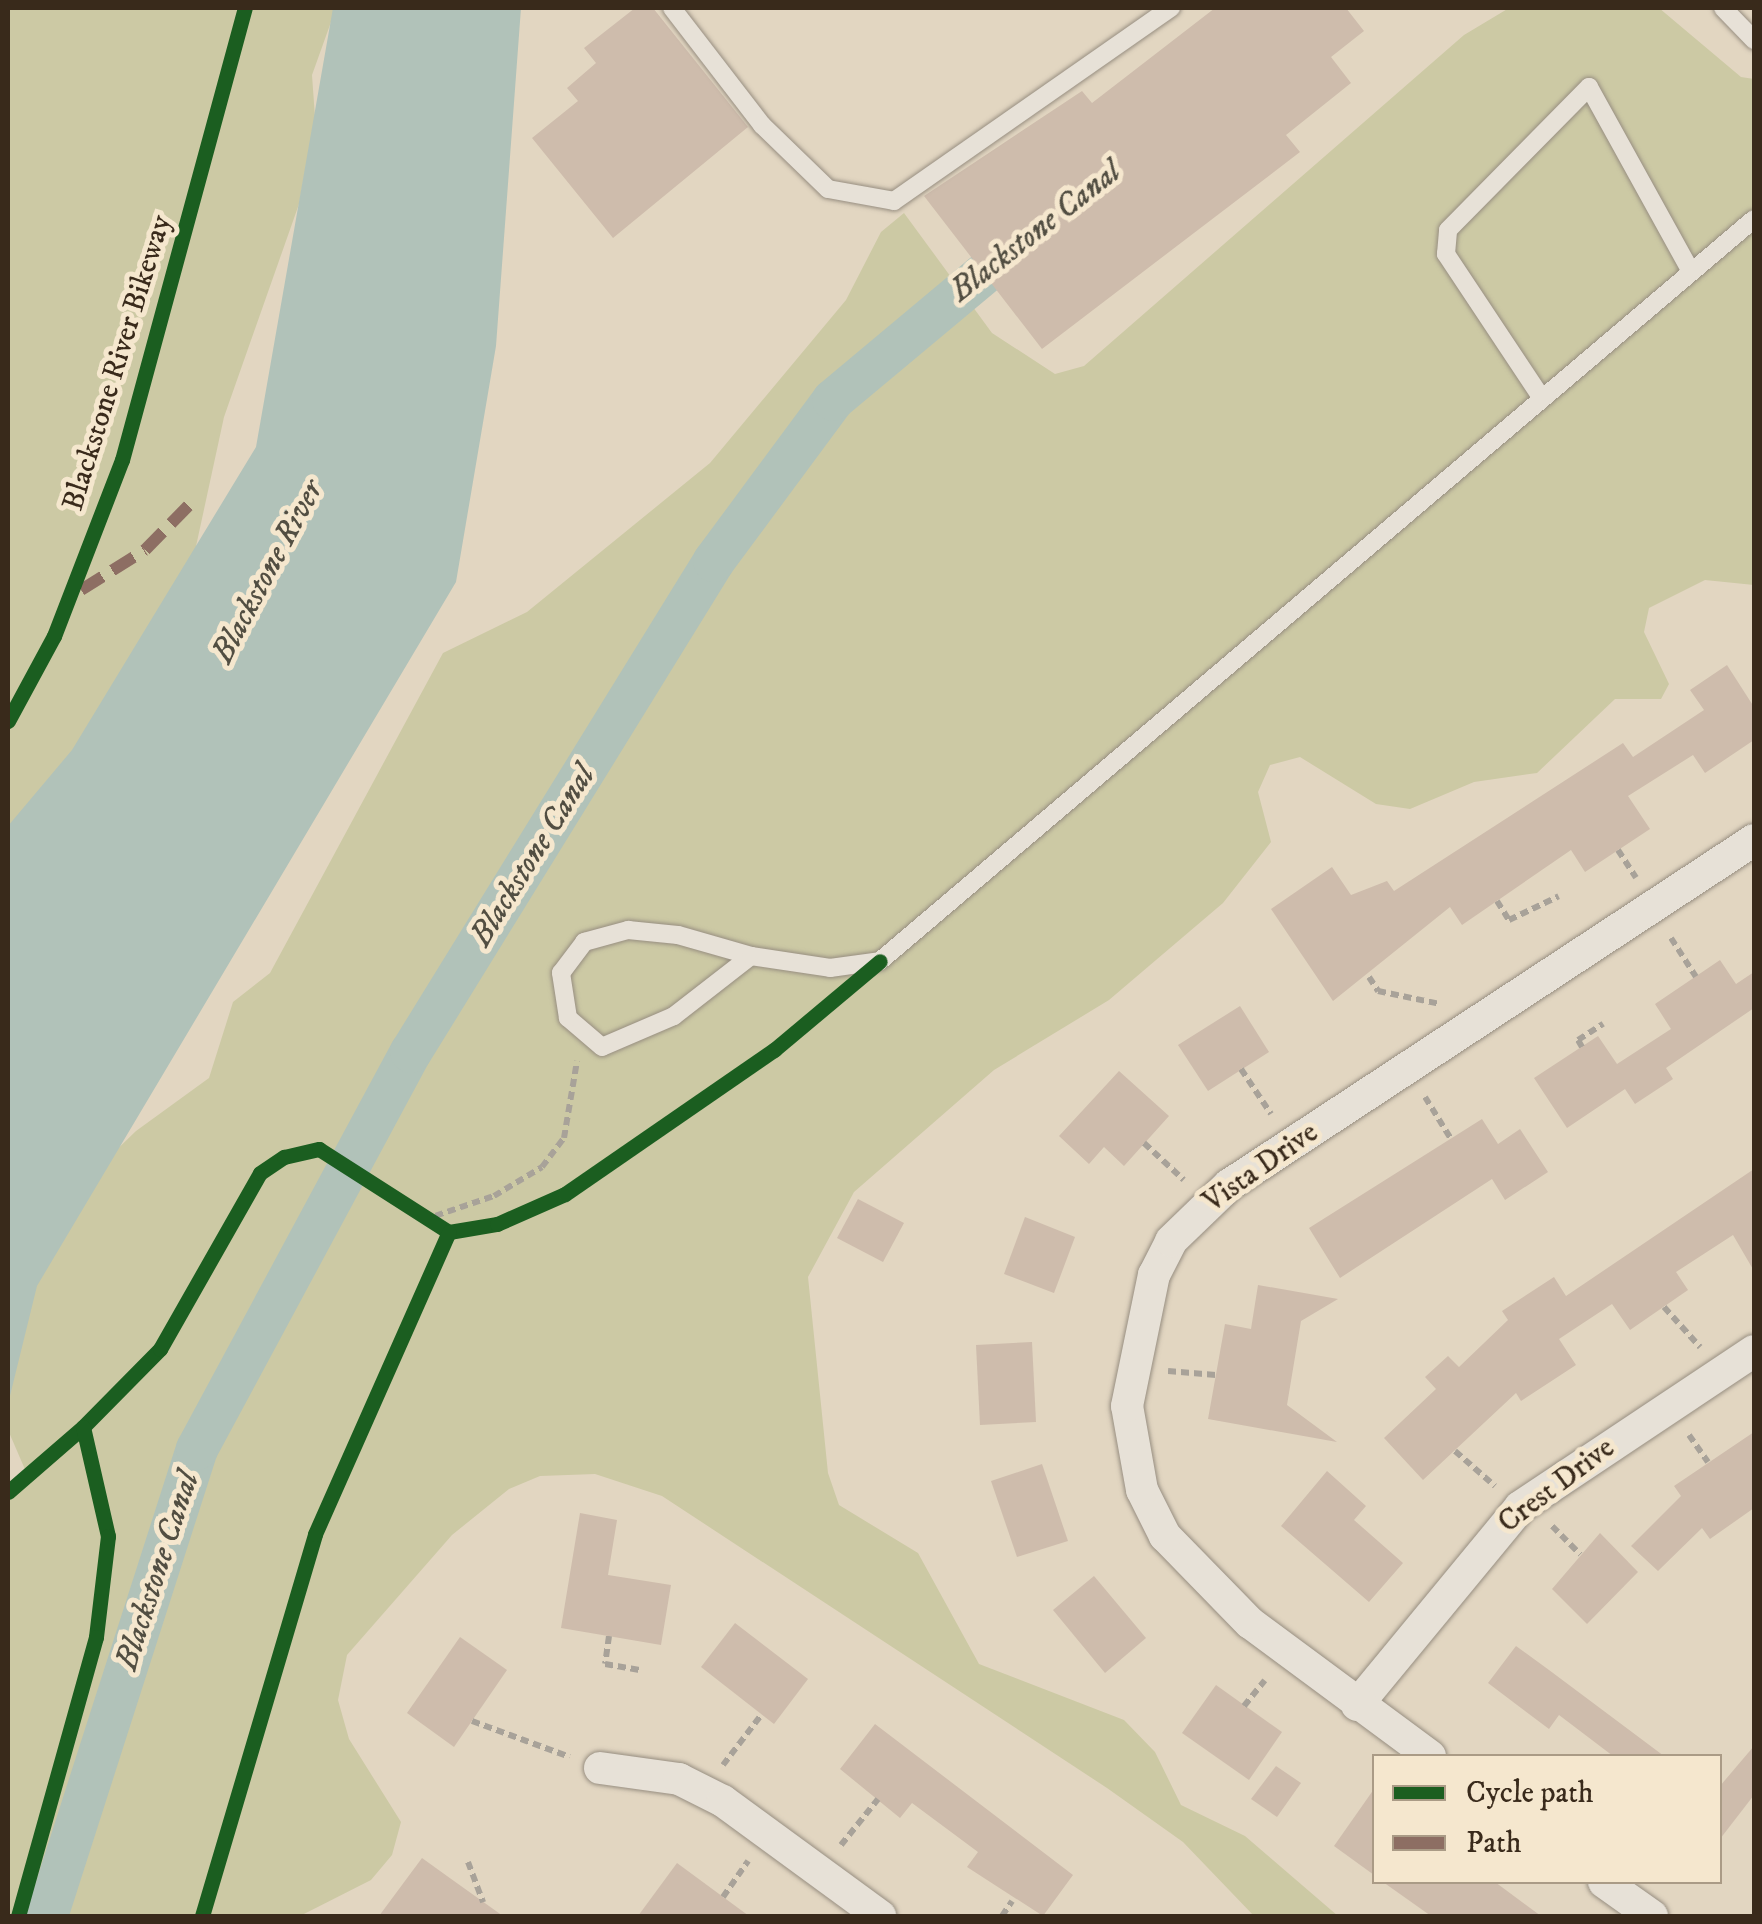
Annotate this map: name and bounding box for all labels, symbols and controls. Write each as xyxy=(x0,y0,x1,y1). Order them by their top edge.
water label: Blackstone Canal xyxy=(943,153,1129,311)
street label: Blackstone River Bikeway xyxy=(56,211,180,515)
water label: Blackstone River xyxy=(204,474,332,670)
water label: Blackstone Canal xyxy=(462,759,604,953)
street label: Vista Drive xyxy=(1197,1115,1325,1221)
street label: Crest Drive xyxy=(1492,1431,1622,1541)
water label: Blackstone Canal xyxy=(108,1467,208,1675)
legend xyxy=(1372,1754,1722,1884)
text: Cycle path xyxy=(1466,1775,1594,1812)
text: Path xyxy=(1466,1825,1522,1862)

